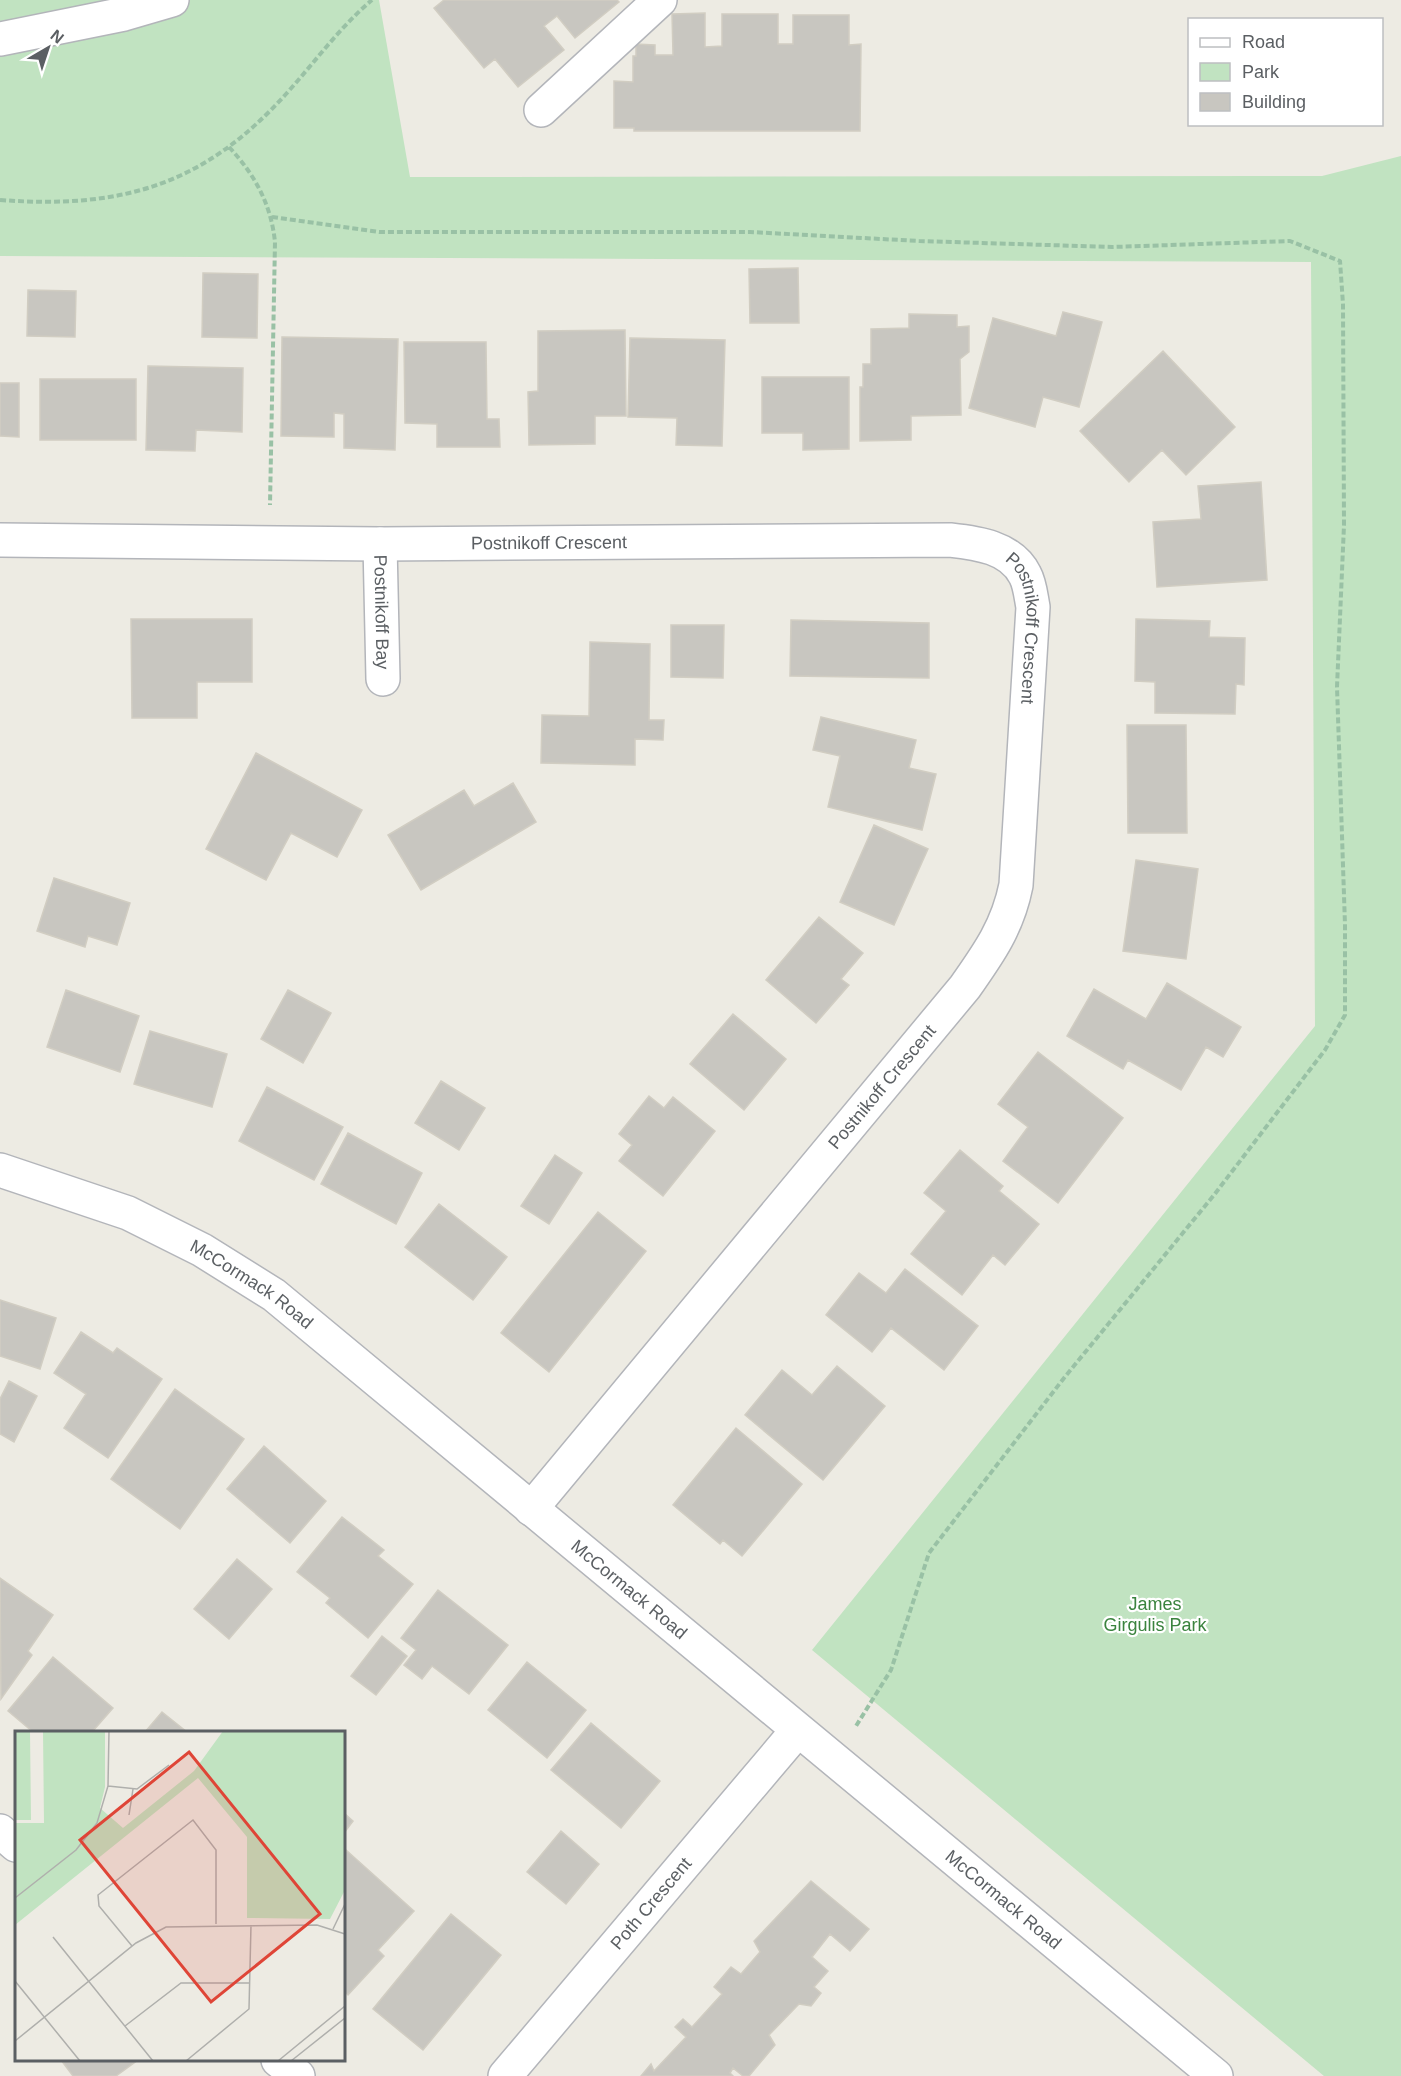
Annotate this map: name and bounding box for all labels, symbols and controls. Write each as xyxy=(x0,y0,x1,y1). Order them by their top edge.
north arrow xyxy=(18,18,78,78)
legend xyxy=(1188,18,1383,126)
text: N xyxy=(47,26,67,47)
text: Road xyxy=(1242,32,1285,52)
text: Park xyxy=(1242,62,1280,82)
text: Building xyxy=(1242,92,1306,112)
street label: Postnikoff Crescent xyxy=(471,532,627,553)
street label: Postnikoff Crescent xyxy=(1002,548,1043,705)
street label: Postnikoff Bay xyxy=(370,554,393,670)
street label: Postnikoff Crescent xyxy=(824,1021,940,1153)
street label: McCormack Road xyxy=(187,1236,317,1333)
street label: McCormack Road xyxy=(567,1536,691,1643)
park label: James Girgulis Park xyxy=(1103,1594,1208,1635)
inset map xyxy=(15,1731,345,2061)
street label: McCormack Road xyxy=(941,1846,1065,1953)
street label: Poth Crescent xyxy=(607,1853,696,1954)

